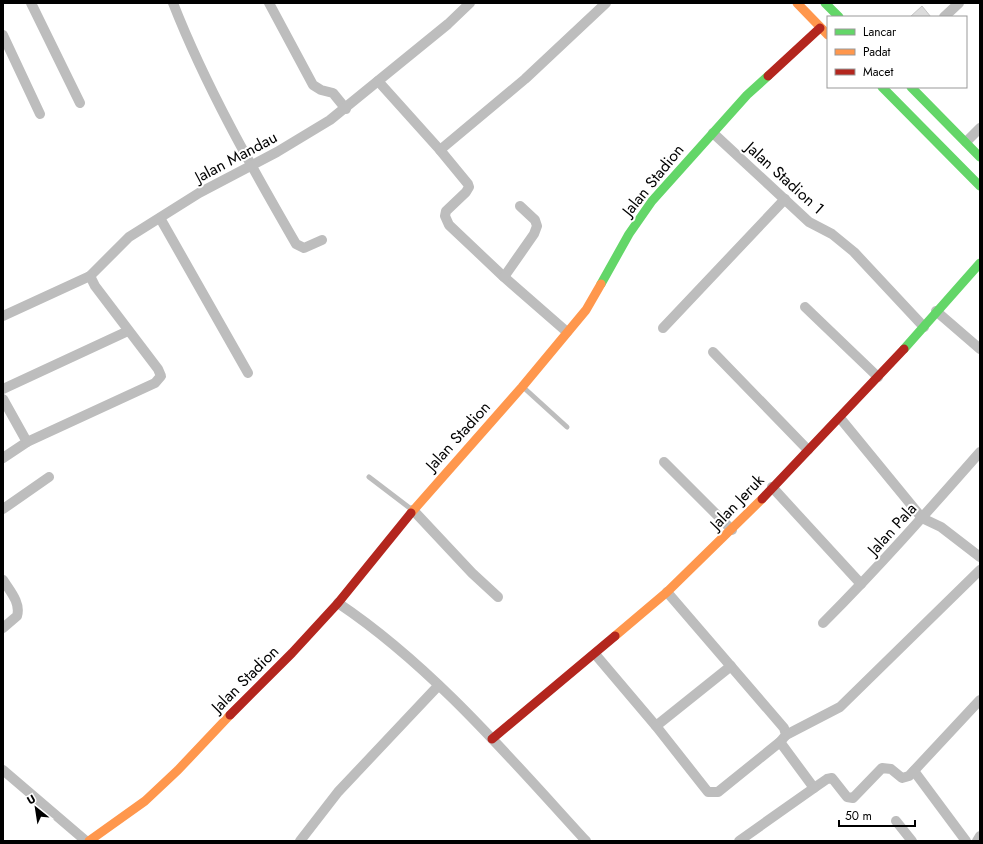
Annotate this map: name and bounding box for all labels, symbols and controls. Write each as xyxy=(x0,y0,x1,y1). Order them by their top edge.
legend xyxy=(827,16,967,88)
text: Lancar xyxy=(863,23,897,41)
text: Padat xyxy=(863,43,891,61)
text: Macet xyxy=(863,63,893,81)
street label: Jalan Mandau xyxy=(189,126,281,189)
street label: Jalan Stadion 1 xyxy=(739,135,829,220)
street label: Jalan Stadion xyxy=(615,139,689,223)
street label: Jalan Stadion xyxy=(419,396,496,477)
street label: Jalan Jeruk xyxy=(703,468,770,536)
street label: Jalan Pala xyxy=(861,498,922,562)
street label: Jalan Stadion xyxy=(205,640,284,719)
north arrow xyxy=(16,788,56,828)
text: U xyxy=(24,790,38,808)
scale bar xyxy=(839,802,915,828)
text: 50 m xyxy=(845,807,872,825)

